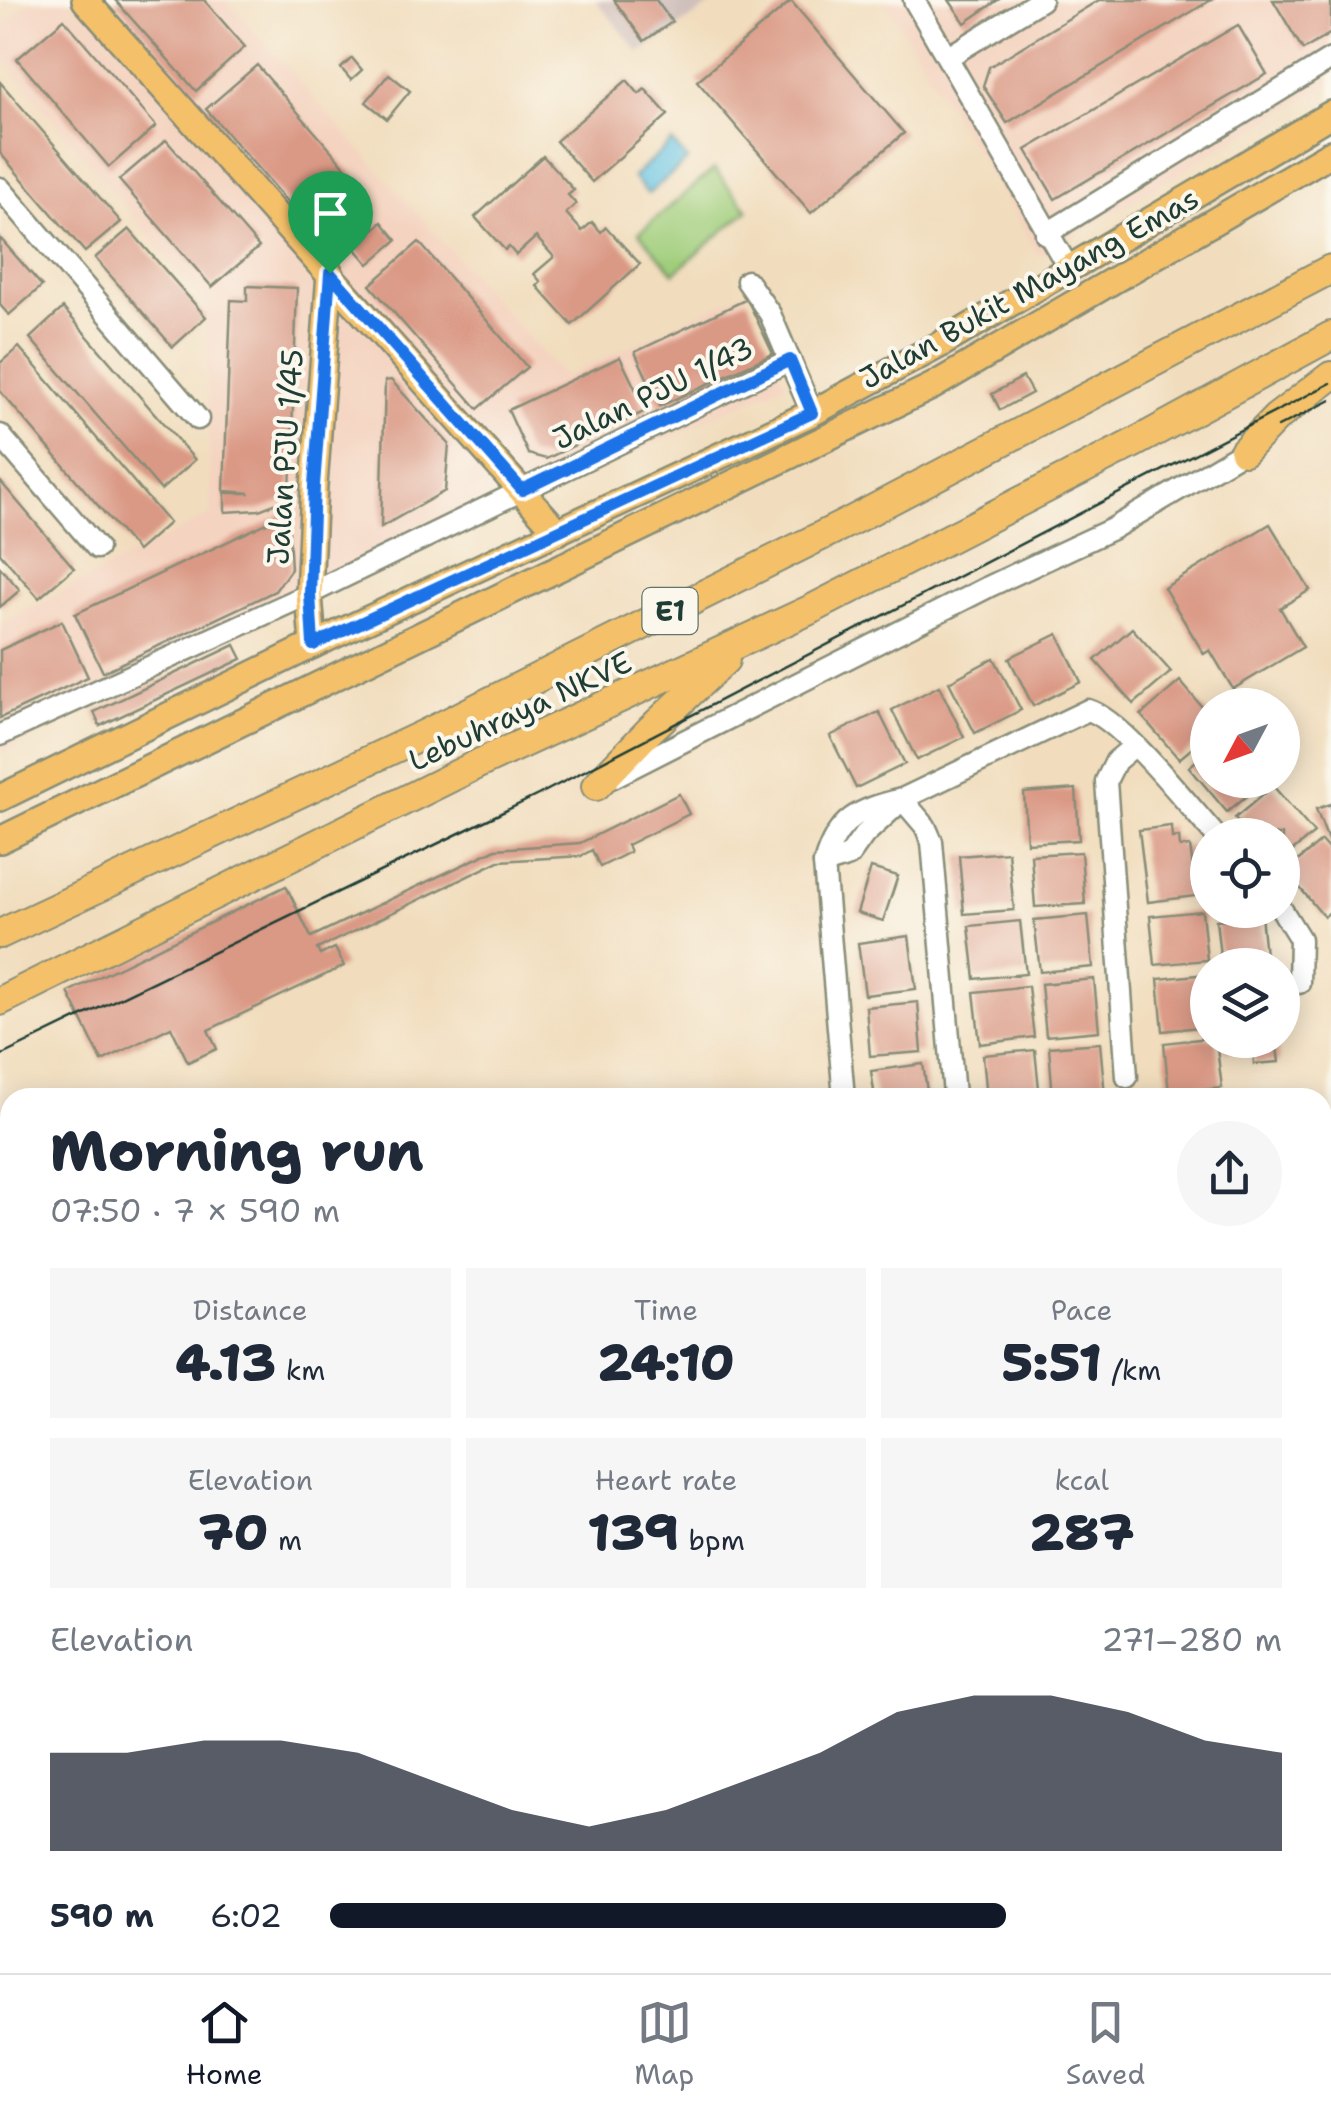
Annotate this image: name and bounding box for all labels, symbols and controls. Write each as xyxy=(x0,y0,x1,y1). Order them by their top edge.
pin xyxy=(288,171,373,274)
street label: Jalan Bukit Mayang Emas xyxy=(852,178,1206,398)
icon: arrive xyxy=(303,186,358,241)
street label: Jalan PJU 1/43 xyxy=(546,327,760,459)
street label: Jalan PJU 1/45 xyxy=(257,347,313,567)
road number: E1 xyxy=(642,588,698,634)
street label: Lebuhraya NKVE xyxy=(402,641,638,781)
north arrow xyxy=(1190,688,1300,798)
map controls xyxy=(1190,688,1300,1058)
button: locate xyxy=(1190,818,1300,928)
button: layers xyxy=(1190,948,1300,1058)
text: Morning run xyxy=(50,1114,424,1188)
button: share xyxy=(1177,1121,1282,1226)
text: 07:50 · 7 × 590 m xyxy=(50,1189,340,1232)
text: Distance xyxy=(193,1291,308,1329)
text: Time xyxy=(634,1291,698,1329)
text: Pace xyxy=(1051,1291,1112,1329)
text: 4.13 xyxy=(175,1329,276,1396)
text: 24:10 xyxy=(597,1329,735,1396)
text: 5:51 xyxy=(1002,1329,1102,1396)
text: km xyxy=(276,1351,325,1389)
text: /km xyxy=(1102,1351,1161,1389)
text: Elevation xyxy=(188,1461,313,1499)
text: Heart rate xyxy=(595,1461,737,1499)
text: kcal xyxy=(1054,1461,1109,1499)
text: 70 xyxy=(198,1499,268,1566)
text: 139 xyxy=(587,1499,679,1566)
text: 287 xyxy=(1029,1499,1134,1566)
text: m xyxy=(268,1521,302,1559)
text: bpm xyxy=(679,1521,745,1559)
text: Elevation xyxy=(50,1618,193,1661)
text: 271–280 m xyxy=(1101,1618,1282,1661)
text: 590 m xyxy=(50,1894,154,1937)
text: 6:02 xyxy=(210,1894,282,1937)
tab: Home xyxy=(186,1995,263,2093)
tab: Map xyxy=(634,1995,694,2093)
tab: Saved xyxy=(1066,1995,1145,2093)

